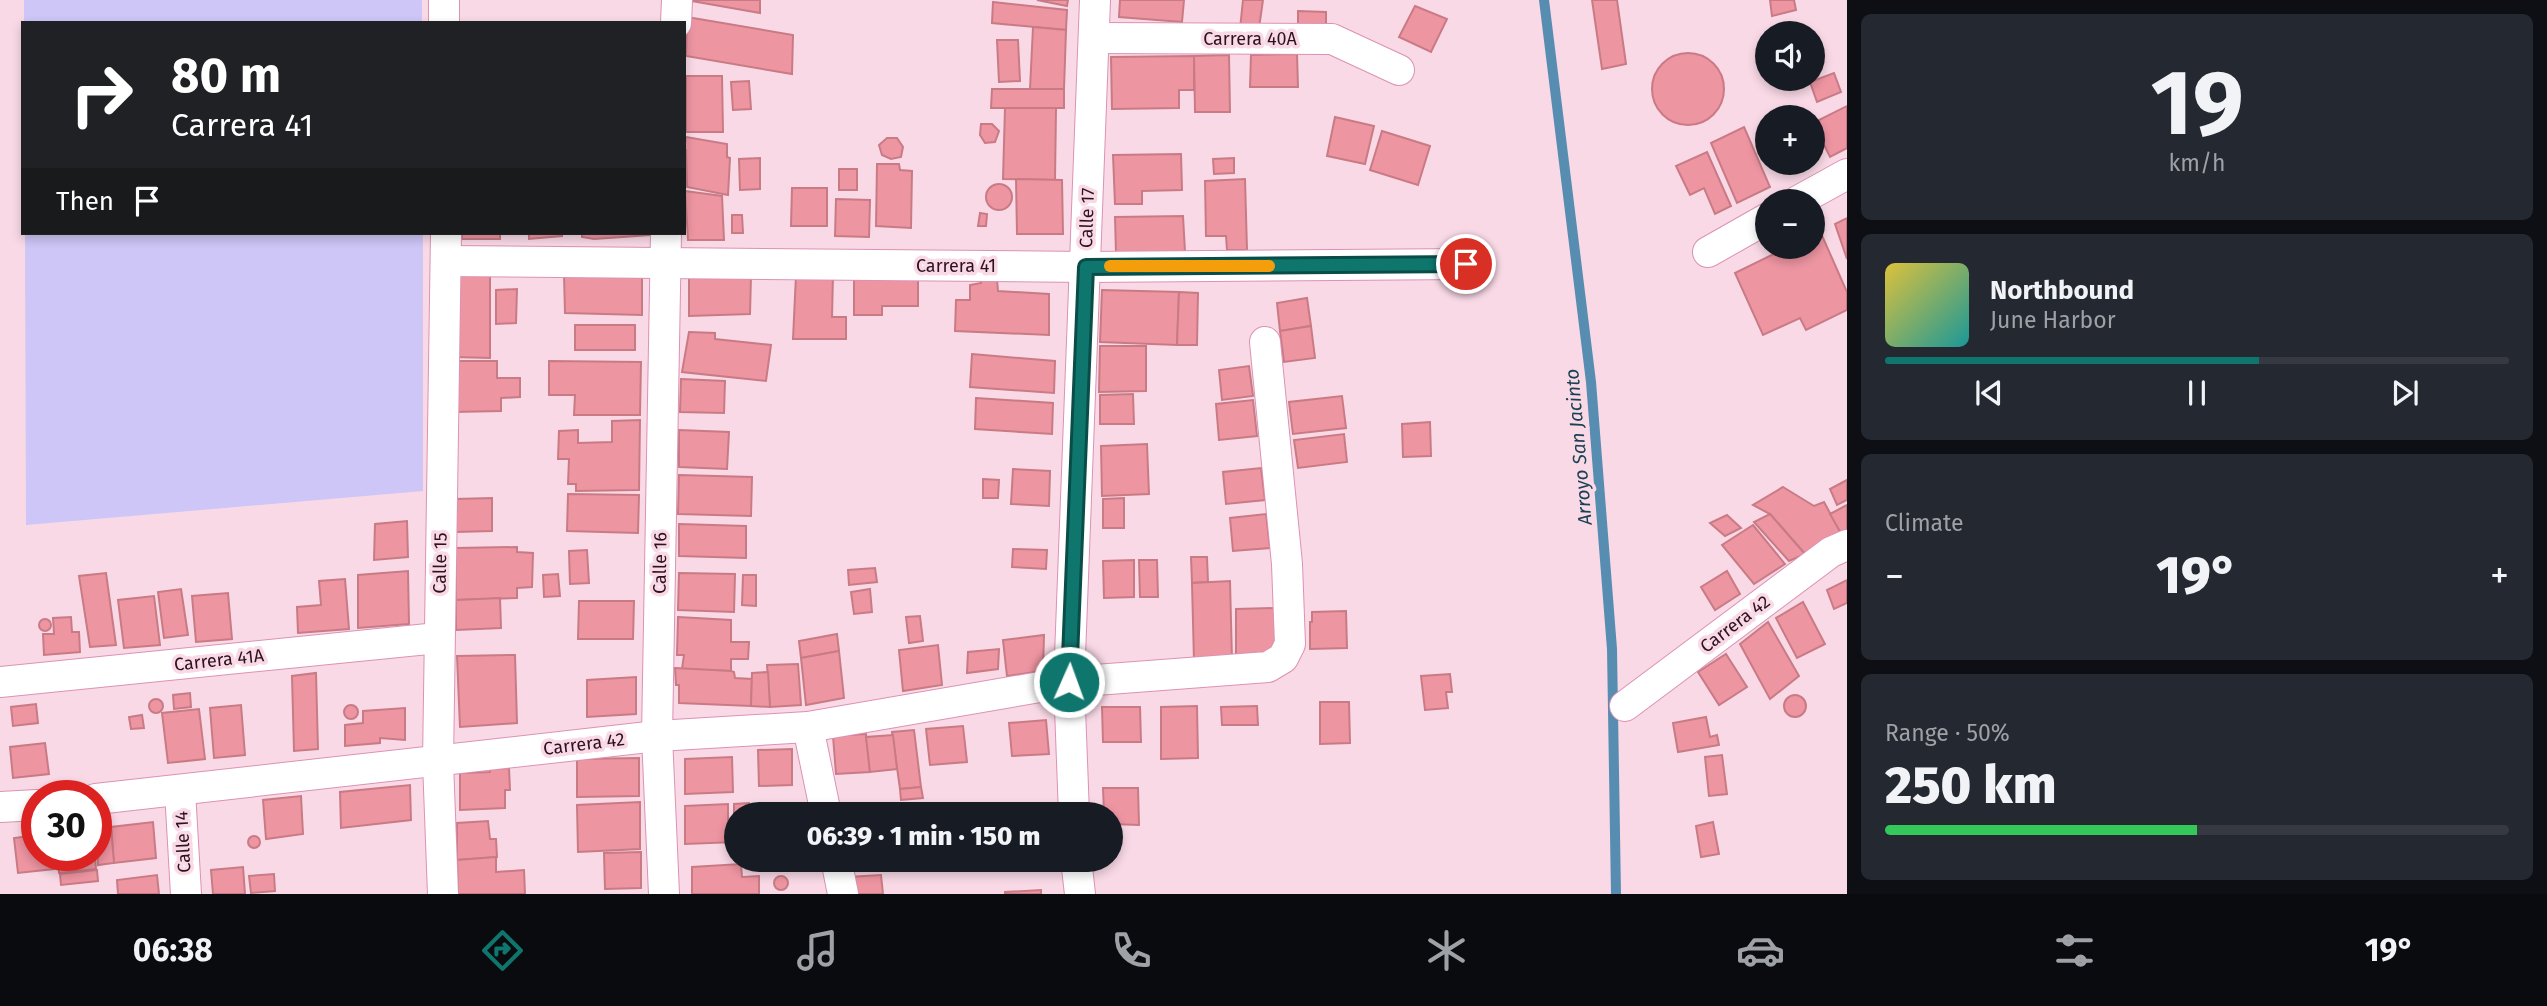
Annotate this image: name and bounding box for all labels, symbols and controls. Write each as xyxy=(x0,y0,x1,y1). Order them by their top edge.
map controls xyxy=(1755,21,1825,259)
button: sound xyxy=(1755,21,1825,91)
street label: Carrera 40A xyxy=(1203,28,1298,50)
text: 80 m xyxy=(171,46,281,105)
icon: right xyxy=(56,49,147,140)
text: 19 xyxy=(2150,49,2244,158)
button: + xyxy=(1755,105,1825,175)
text: Carrera 41 xyxy=(171,106,313,144)
text: km/h xyxy=(2169,149,2225,177)
icon: arrive xyxy=(128,182,166,220)
text: Then xyxy=(56,186,114,217)
street label: Calle 17 xyxy=(1075,187,1099,249)
button: − xyxy=(1755,189,1825,259)
pin xyxy=(1436,234,1496,294)
icon: arrive xyxy=(1447,245,1485,283)
street label: Carrera 41 xyxy=(916,255,996,277)
text: Northbound xyxy=(1990,275,2134,306)
text: June Harbor xyxy=(1990,306,2116,334)
water label: Arroyo San Jacinto xyxy=(1560,368,1597,527)
icon: previous xyxy=(1970,374,2008,412)
icon: pause xyxy=(2178,374,2216,412)
icon: next xyxy=(2386,374,2424,412)
text: Climate xyxy=(1885,509,1964,537)
street label: Calle 15 xyxy=(428,532,452,594)
street label: Calle 16 xyxy=(648,532,672,594)
text: 19° xyxy=(2156,544,2238,607)
text: − xyxy=(1885,553,1904,599)
text: + xyxy=(2490,553,2509,599)
street label: Carrera 42 xyxy=(1696,591,1774,657)
street label: Carrera 41A xyxy=(173,644,266,676)
position arrow xyxy=(1032,645,1106,719)
text: Range · 50% xyxy=(1885,719,2010,747)
street label: Carrera 42 xyxy=(542,728,626,760)
text: 250 km xyxy=(1885,754,2056,817)
speed limit sign: 30 xyxy=(21,780,112,871)
street label: Calle 14 xyxy=(170,810,196,873)
text: 06:39 · 1 min · 150 m xyxy=(807,821,1040,852)
icon: directions xyxy=(478,926,527,975)
icon: music xyxy=(793,926,842,975)
icon: phone xyxy=(1107,926,1156,975)
icon: climate xyxy=(1422,926,1471,975)
icon: car xyxy=(1736,926,1785,975)
icon: filters xyxy=(2050,926,2099,975)
text: 06:38 xyxy=(133,931,213,969)
text: 19° xyxy=(2365,931,2414,969)

